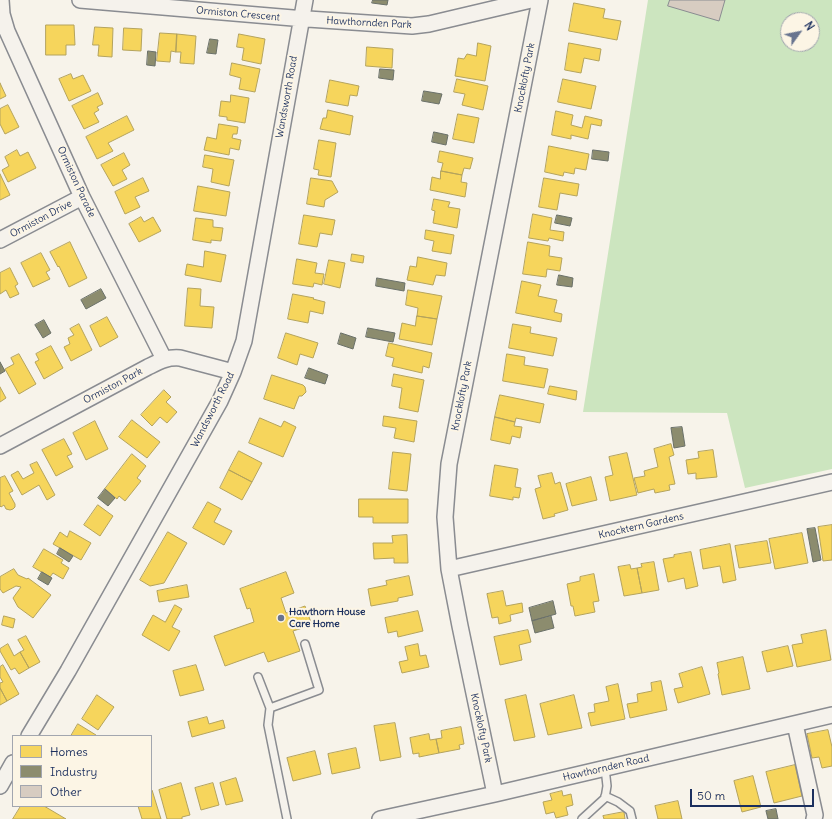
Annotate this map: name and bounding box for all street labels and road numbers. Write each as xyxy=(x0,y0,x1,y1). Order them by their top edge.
street label: Ormiston Crescent xyxy=(196,4,280,24)
street label: Hawthornden Park xyxy=(326,15,412,31)
street label: Knocklofty Park xyxy=(512,42,538,114)
street label: Wandsworth Road xyxy=(274,55,300,139)
street label: Ormiston Parade xyxy=(54,145,98,219)
street label: Ormiston Drive xyxy=(8,198,74,240)
street label: Knocklofty Park xyxy=(449,360,475,432)
street label: Ormiston Park xyxy=(81,365,145,407)
street label: Wandsworth Road xyxy=(189,370,237,450)
street label: Knocktern Gardens xyxy=(597,510,685,542)
street label: Knocklofty Park xyxy=(468,692,494,764)
street label: Hawthornden Road xyxy=(562,752,650,784)

